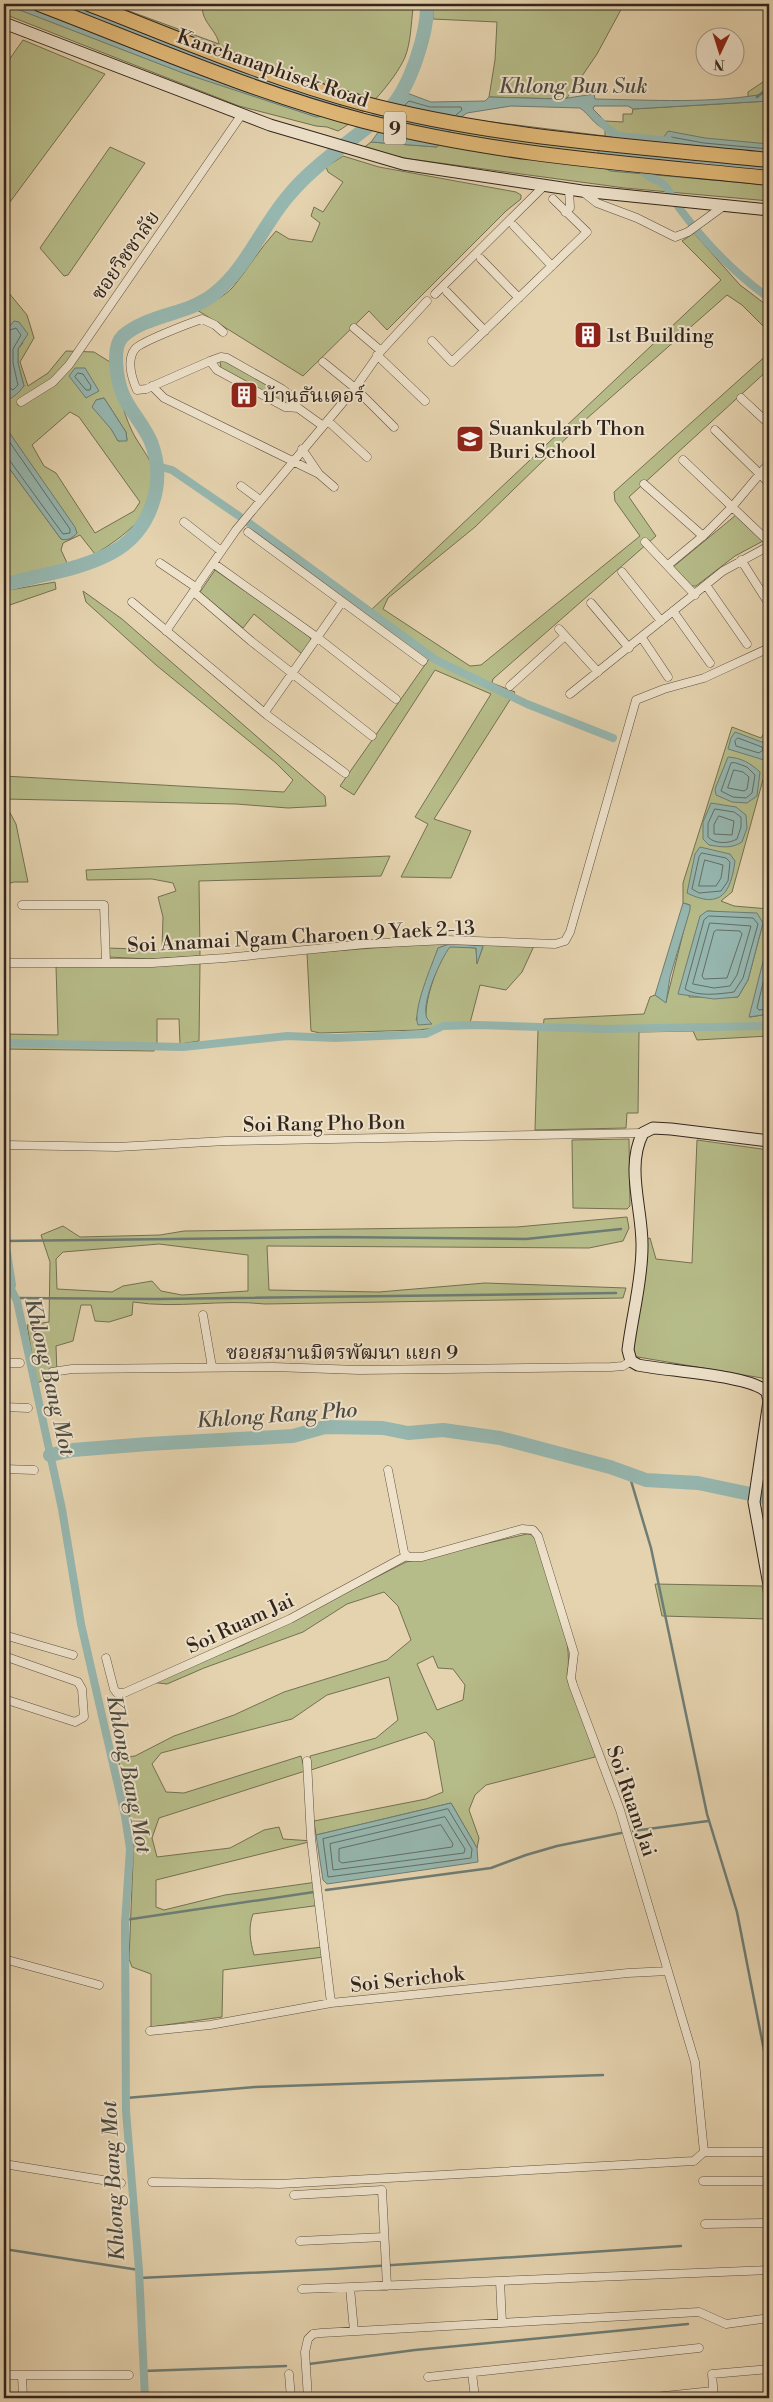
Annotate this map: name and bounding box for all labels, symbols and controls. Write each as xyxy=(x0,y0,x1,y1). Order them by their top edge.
street label: Kanchanaphisek Road xyxy=(173,25,372,114)
north arrow xyxy=(696,28,746,78)
text: N xyxy=(713,55,725,73)
water label: Khlong Bun Suk xyxy=(499,74,647,100)
road number: 9 xyxy=(384,112,406,144)
street label: ซอยวิชชาลัย xyxy=(86,206,166,305)
building icon: 1st Building xyxy=(573,320,603,350)
place label: 1st Building xyxy=(607,324,715,349)
building icon: บ้านธันเดอร์ xyxy=(229,380,259,410)
place label: บ้านธันเดอร์ xyxy=(263,384,365,409)
place label: Suankularb Thon Buri School xyxy=(488,417,645,465)
school or university icon: Suankularb Thon Buri School xyxy=(455,424,485,454)
street label: Soi Anamai Ngam Charoen 9 Yaek 2-13 xyxy=(127,916,476,959)
street label: Soi Rang Pho Bon xyxy=(243,1111,406,1138)
water label: Khlong Bang Mot xyxy=(18,1296,80,1459)
street label: ซอยสมานมิตรพัฒนา แยก 9 xyxy=(226,1341,458,1366)
water label: Khlong Rang Pho xyxy=(196,1397,358,1435)
street label: Soi Ruam Jai xyxy=(183,1588,299,1660)
water label: Khlong Bang Mot xyxy=(100,1693,156,1857)
street label: Soi Ruam Jai xyxy=(600,1743,661,1861)
street label: Soi Serichok xyxy=(349,1962,467,1999)
water label: Khlong Bang Mot xyxy=(97,2099,131,2262)

